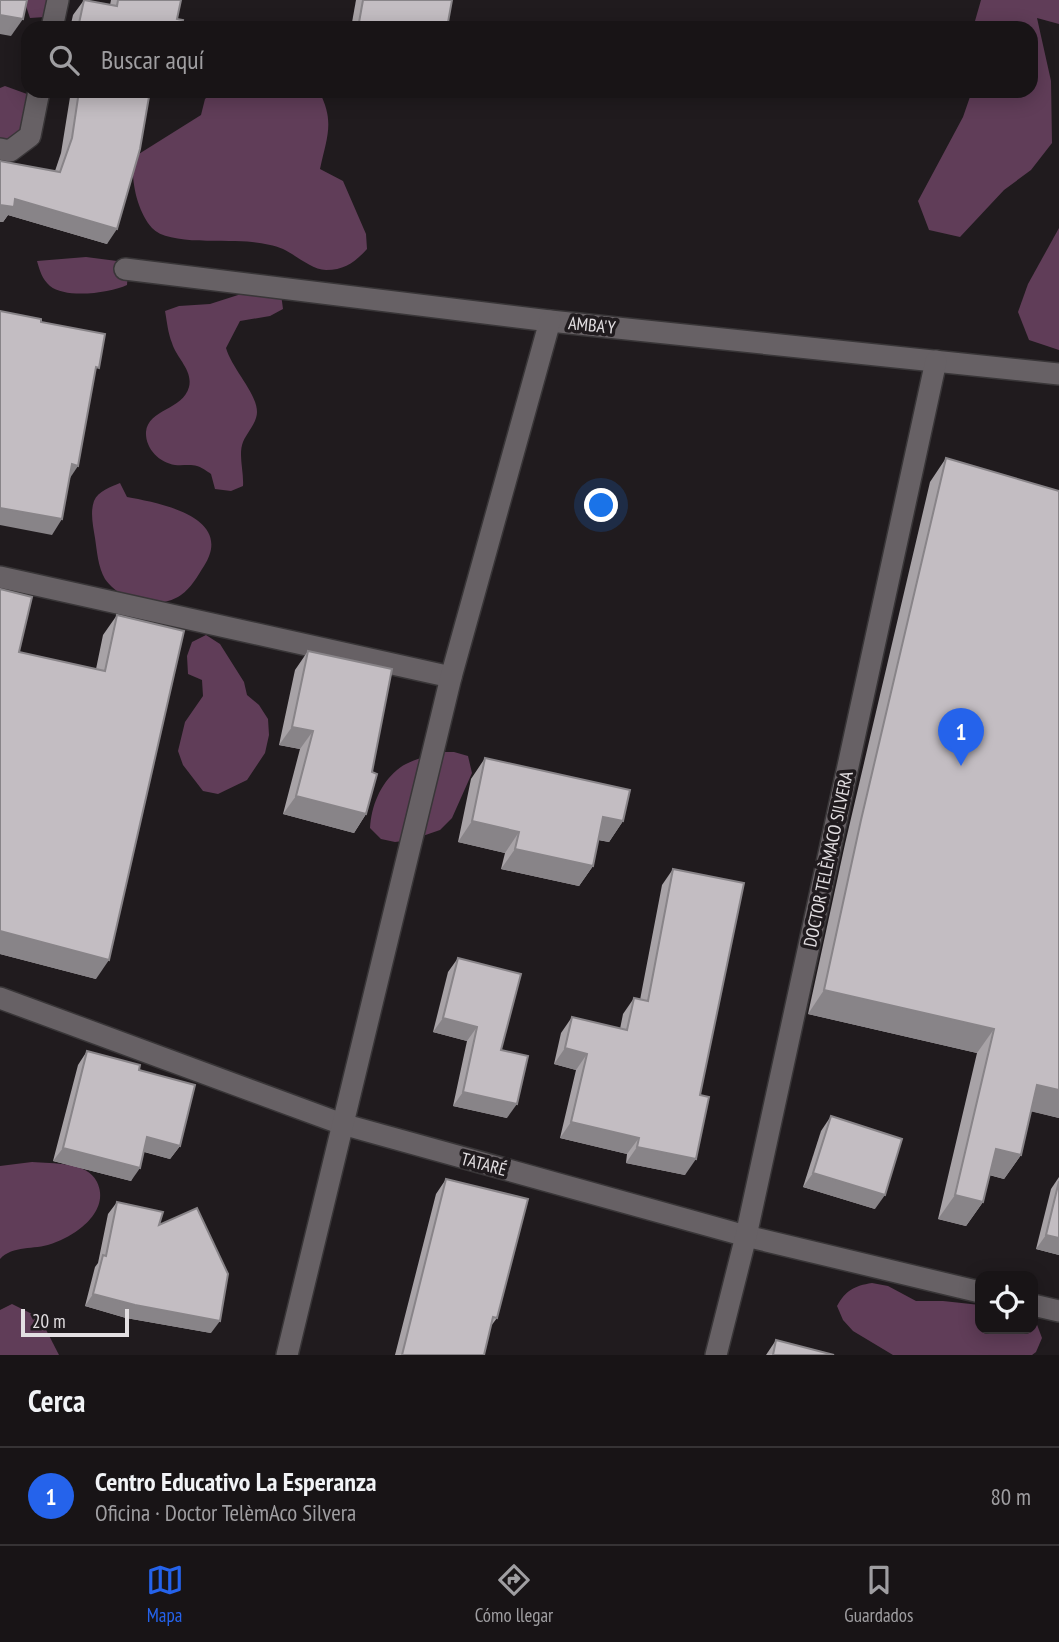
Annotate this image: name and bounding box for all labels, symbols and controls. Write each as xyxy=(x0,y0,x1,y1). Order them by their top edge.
search box xyxy=(21,21,1038,98)
icon: search xyxy=(45,41,83,79)
text: Buscar aquí xyxy=(101,43,204,76)
street label: AMBA'Y xyxy=(567,311,618,339)
your location xyxy=(584,488,618,522)
pin: 1 xyxy=(938,708,984,766)
street label: DOCTOR TELÈMACO SILVERA xyxy=(798,769,858,949)
street label: TATARÉ xyxy=(459,1147,509,1181)
map controls xyxy=(975,1271,1038,1334)
button: locate xyxy=(975,1271,1038,1334)
scale bar xyxy=(21,1306,130,1338)
text: 20 m xyxy=(32,1309,66,1333)
text: Cerca xyxy=(28,1381,85,1420)
text: Centro Educativo La Esperanza xyxy=(95,1465,377,1498)
text: 1 xyxy=(46,1482,57,1511)
text: 80 m xyxy=(990,1482,1031,1511)
text: Oficina · Doctor TelèmAco Silvera xyxy=(95,1498,356,1527)
tab: Mapa xyxy=(146,1561,184,1627)
tab: Cómo llegar xyxy=(475,1561,553,1627)
tab: Guardados xyxy=(844,1561,913,1627)

